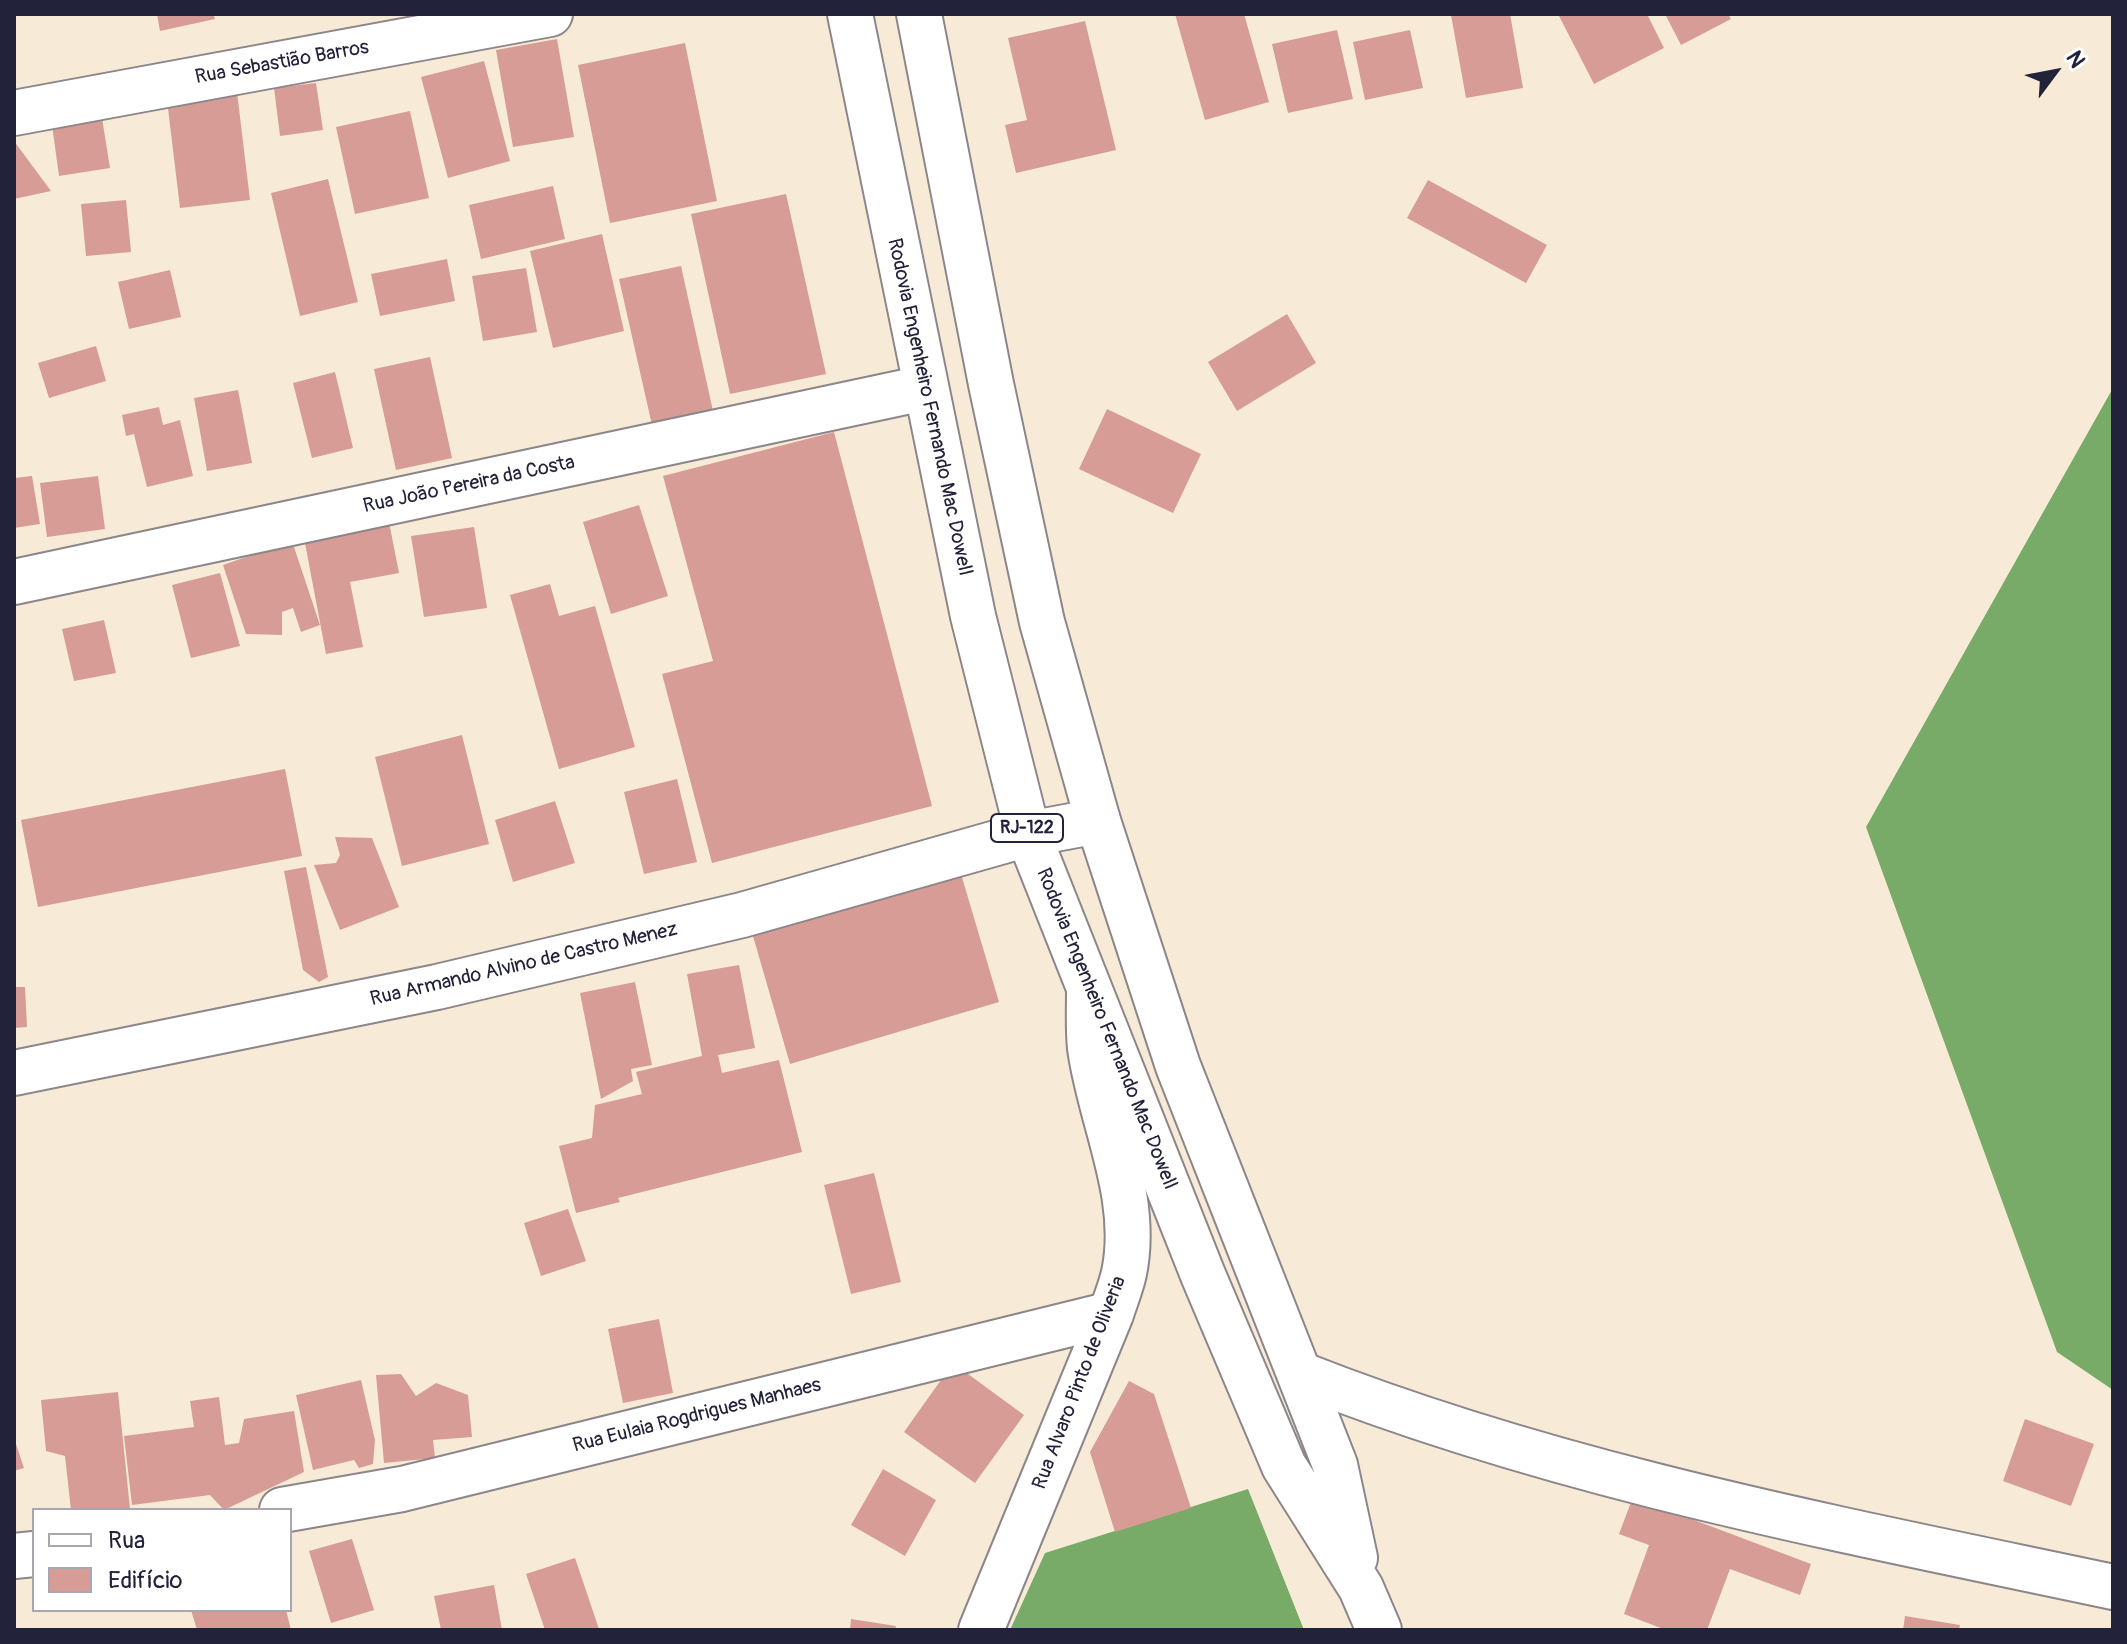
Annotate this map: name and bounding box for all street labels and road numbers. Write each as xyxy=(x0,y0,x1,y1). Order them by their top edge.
street label: Rua Sebastião Barros xyxy=(193,36,371,90)
street label: Rodovia Engenheiro Fernando Mac Dowell xyxy=(881,236,977,578)
street label: Rua João Pereira da Costa xyxy=(361,451,577,519)
road number: RJ-122 xyxy=(991,814,1063,842)
street label: Rodovia Engenheiro Fernando Mac Dowell xyxy=(1030,865,1182,1193)
street label: Rua Armando Alvino de Castro Menez xyxy=(368,918,680,1012)
street label: Rua Alvaro Pinto de Oliveria xyxy=(1028,1273,1132,1493)
street label: Rua Eulaia Rogdrigues Manhaes xyxy=(570,1374,824,1458)

